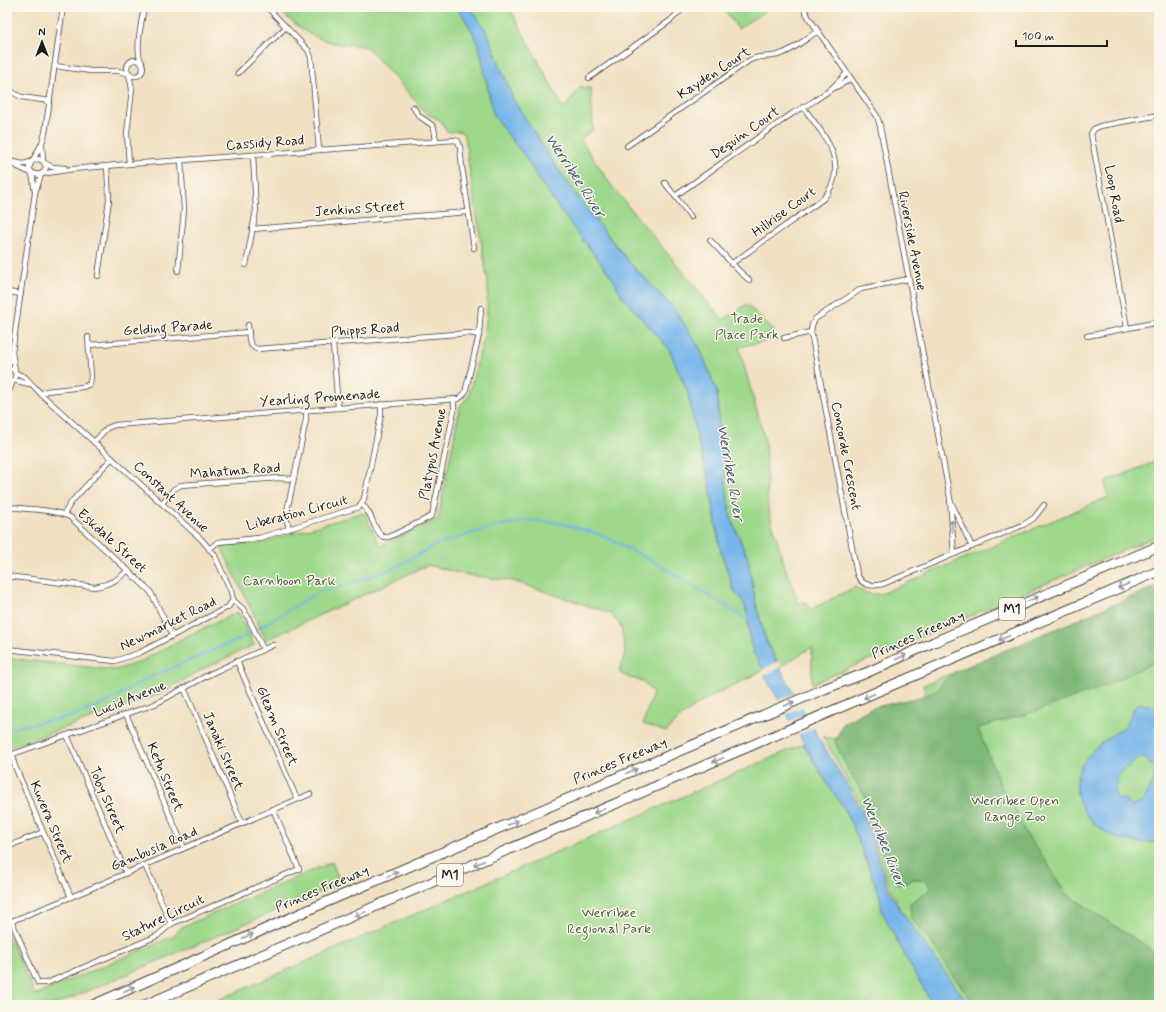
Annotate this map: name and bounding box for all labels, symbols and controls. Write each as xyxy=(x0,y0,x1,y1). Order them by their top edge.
north arrow xyxy=(22,22,62,62)
scale bar xyxy=(1016,22,1107,48)
text: N xyxy=(38,26,46,40)
text: 100 m xyxy=(1022,29,1054,45)
street label: Kayden Court xyxy=(674,42,755,103)
street label: Dequin Court xyxy=(707,102,783,163)
water label: Werribee River xyxy=(540,130,611,224)
street label: Cassidy Road xyxy=(225,131,305,155)
street label: Loop Road xyxy=(1100,164,1128,224)
street label: Hillrise Court xyxy=(748,183,820,241)
street label: Riverside Avenue xyxy=(894,190,930,292)
street label: Jenkins Street xyxy=(314,197,406,221)
park label: Trade Place Park xyxy=(715,310,779,344)
street label: Gelding Parade xyxy=(123,316,214,342)
street label: Phipps Road xyxy=(330,319,400,341)
street label: Yearling Promenade xyxy=(259,385,381,413)
street label: Concorde Crescent xyxy=(827,400,865,512)
street label: Platypus Avenue xyxy=(415,406,451,502)
water label: Werribee River xyxy=(712,424,749,524)
street label: Constant Avenue xyxy=(129,457,213,537)
street label: Mahatma Road xyxy=(189,459,281,483)
street label: Liberation Circuit xyxy=(244,491,350,535)
street label: Eskdale Street xyxy=(73,505,151,577)
one-way arrow xyxy=(948,520,955,533)
park label: Carnboon Park xyxy=(242,572,336,590)
one-way arrow xyxy=(1118,583,1130,590)
street label: Newmarket Road xyxy=(117,593,219,655)
one-way arrow xyxy=(1027,595,1039,603)
road number: M1 xyxy=(999,598,1025,620)
street label: Princes Freeway xyxy=(869,606,967,664)
one-way arrow xyxy=(998,634,1010,642)
one-way arrow xyxy=(895,653,907,660)
street label: Lucid Avenue xyxy=(91,676,169,722)
street label: Gleam Street xyxy=(252,683,302,770)
one-way arrow xyxy=(863,693,875,700)
one-way arrow xyxy=(783,700,795,707)
street label: Janaki Street xyxy=(198,709,248,794)
street label: Princes Freeway xyxy=(570,733,670,789)
street label: Ketu Street xyxy=(142,740,188,815)
one-way arrow xyxy=(713,757,725,764)
street label: Toby Street xyxy=(85,764,129,837)
one-way arrow xyxy=(626,767,638,775)
street label: Kuvera Street xyxy=(26,778,77,867)
park label: Werribee Open Range Zoo xyxy=(971,792,1059,827)
water label: Werribee River xyxy=(856,793,911,892)
one-way arrow xyxy=(593,808,605,816)
one-way arrow xyxy=(506,818,518,826)
street label: Gambusia Road xyxy=(108,823,200,875)
one-way arrow xyxy=(474,859,486,867)
street label: Princes Freeway xyxy=(272,861,372,917)
road number: M1 xyxy=(437,864,463,886)
one-way arrow xyxy=(387,870,399,877)
street label: Stature Circuit xyxy=(119,890,207,946)
park label: Werribee Regional Park xyxy=(567,904,651,940)
one-way arrow xyxy=(354,911,366,918)
one-way arrow xyxy=(242,932,254,940)
one-way arrow xyxy=(122,985,134,992)

